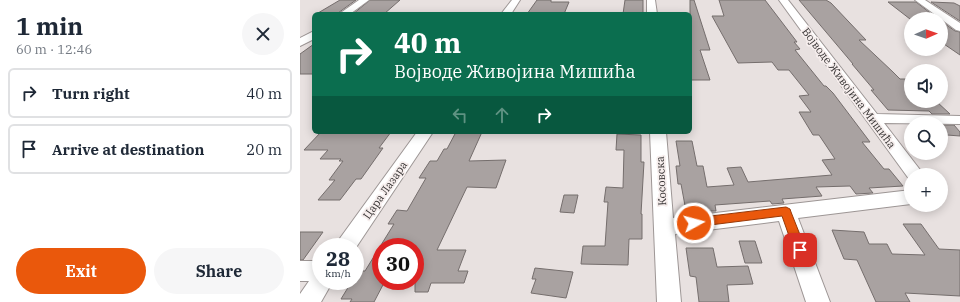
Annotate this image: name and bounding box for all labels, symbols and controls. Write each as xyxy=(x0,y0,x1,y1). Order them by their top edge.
text: 1 min xyxy=(16,10,83,42)
north arrow xyxy=(904,12,948,56)
map controls xyxy=(904,12,948,212)
button: close xyxy=(242,13,284,55)
text: 40 m xyxy=(394,24,461,61)
street label: Војводе Живојина Мишића xyxy=(799,25,899,151)
icon: right xyxy=(328,28,380,80)
text: 60 m · 12:46 xyxy=(16,41,92,58)
text: Војводе Живојина Мишића xyxy=(394,60,636,83)
button: sound xyxy=(904,64,948,108)
icon: right xyxy=(18,82,40,104)
text: Turn right xyxy=(52,84,130,103)
text: 40 m xyxy=(246,84,282,103)
icon: left xyxy=(449,104,471,126)
icon: ahead xyxy=(491,104,513,126)
icon: right xyxy=(533,104,555,126)
button: search xyxy=(904,116,948,160)
icon: arrive xyxy=(18,138,40,160)
text: Arrive at destination xyxy=(52,140,204,159)
text: 20 m xyxy=(246,140,282,159)
street label: Косовска xyxy=(653,156,669,206)
street label: Цара Лазара xyxy=(360,158,410,222)
button: + xyxy=(904,168,948,212)
position arrow xyxy=(673,202,715,244)
pin xyxy=(783,233,817,267)
speed limit sign: 30 xyxy=(372,238,424,290)
icon: arrive xyxy=(789,239,811,261)
text: 28 xyxy=(326,245,350,272)
button: Exit xyxy=(16,248,146,294)
button: Share xyxy=(154,248,284,294)
text: km/h xyxy=(325,267,351,280)

